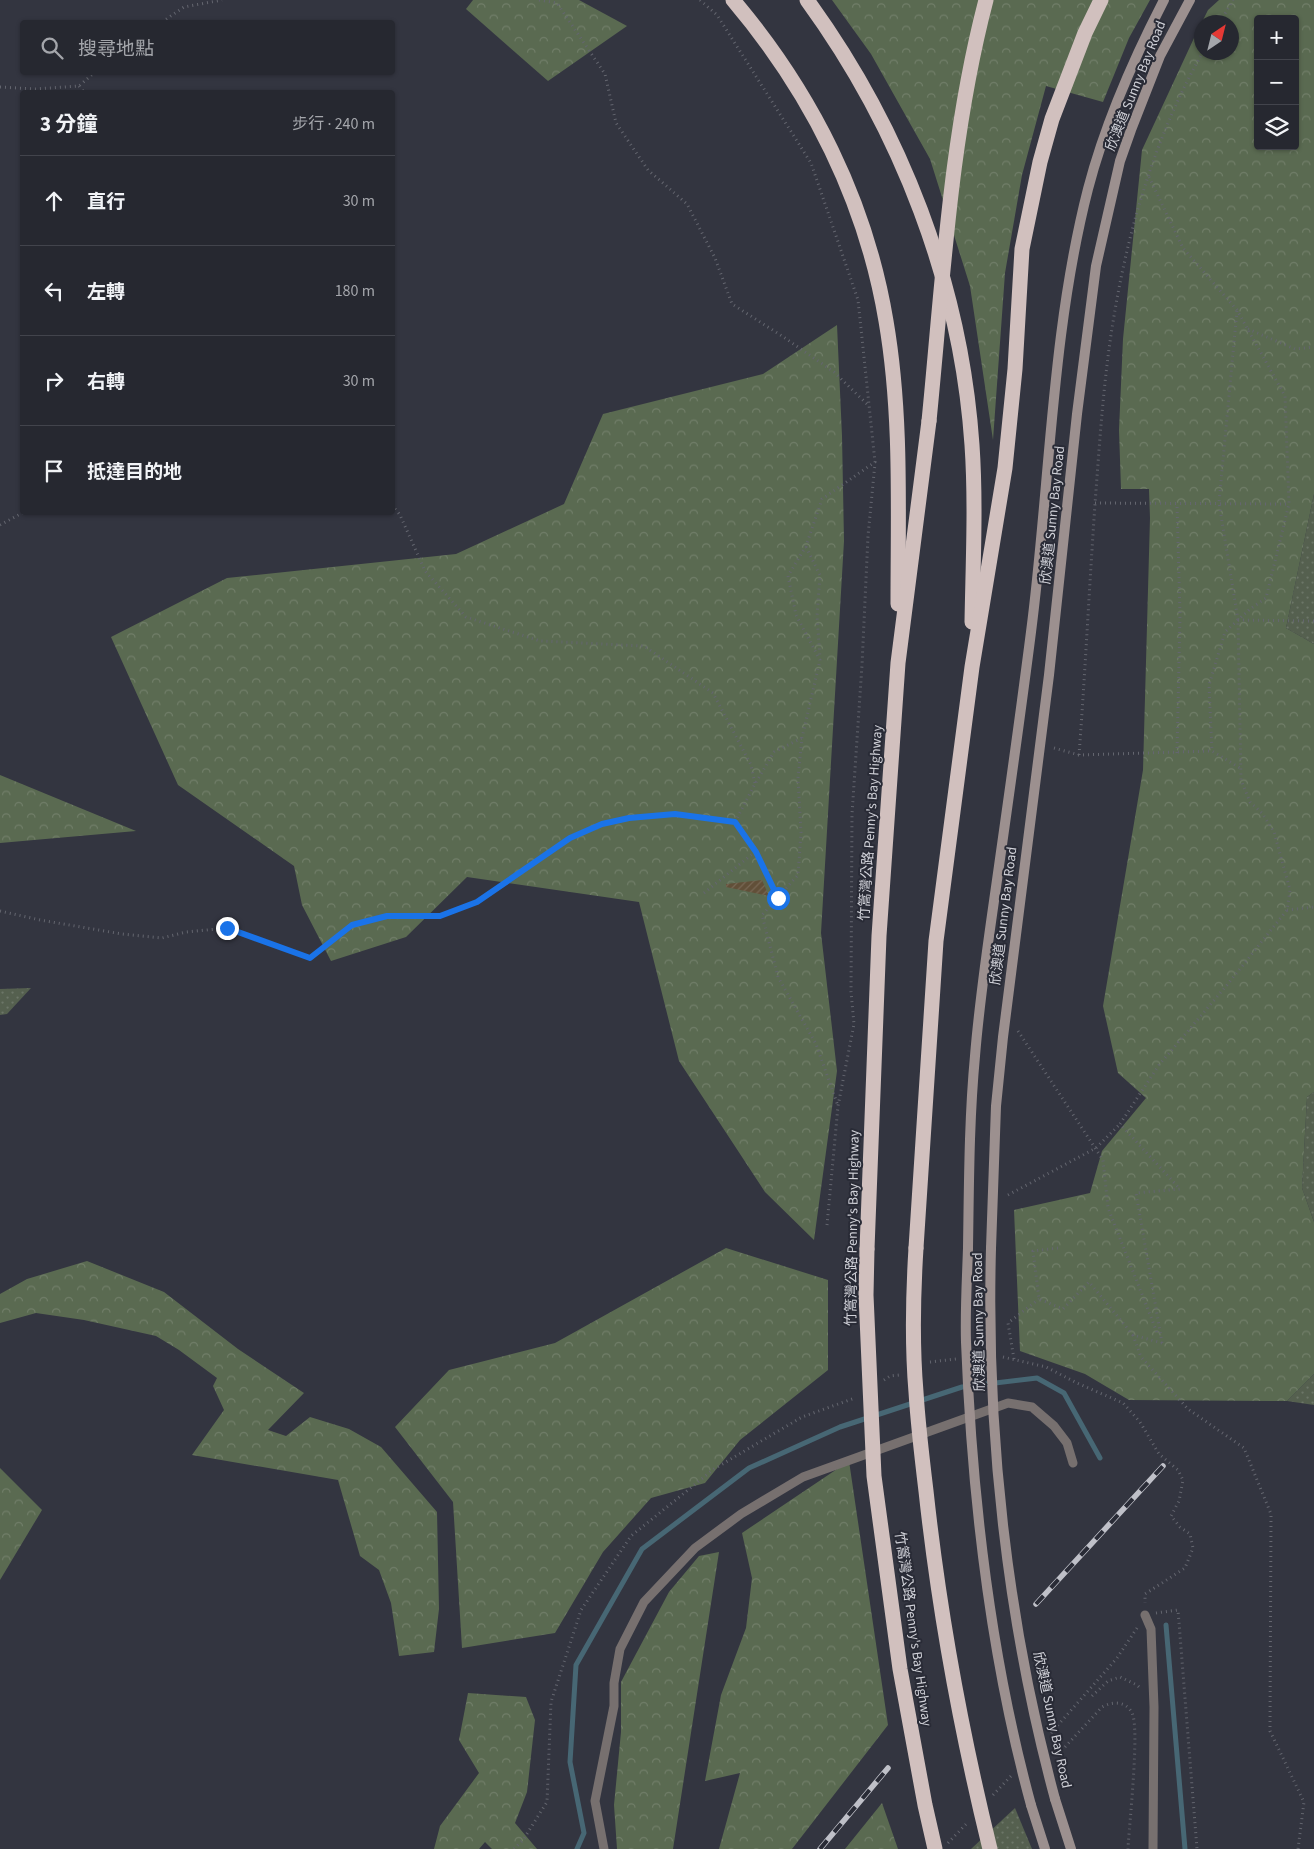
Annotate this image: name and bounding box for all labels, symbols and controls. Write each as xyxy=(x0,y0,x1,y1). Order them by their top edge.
north arrow xyxy=(1194,15,1239,60)
map controls xyxy=(1254,15,1299,150)
button: + xyxy=(1254,15,1299,60)
street label: 欣澳道 Sunny Bay Road xyxy=(1101,18,1171,154)
search box xyxy=(20,20,395,75)
icon: search xyxy=(38,34,66,62)
text: 搜尋地點 xyxy=(78,36,154,63)
button: − xyxy=(1254,60,1299,105)
button: layers xyxy=(1254,105,1299,150)
text: 3 分鐘 xyxy=(40,109,97,139)
text: 步行 · 240 m xyxy=(292,113,375,135)
icon: ahead xyxy=(40,187,68,215)
text: 直行 xyxy=(87,189,125,216)
text: 30 m xyxy=(343,190,375,212)
icon: left xyxy=(40,277,68,305)
text: 左轉 xyxy=(87,279,125,306)
text: 180 m xyxy=(335,280,375,302)
icon: right xyxy=(40,367,68,395)
text: 右轉 xyxy=(87,369,125,396)
text: 30 m xyxy=(343,370,375,392)
street label: 欣澳道 Sunny Bay Road xyxy=(1036,445,1070,585)
icon: arrive xyxy=(40,457,68,485)
text: 抵達目的地 xyxy=(87,459,182,486)
street label: 竹篙灣公路 Penny's Bay Highway xyxy=(854,724,888,922)
street label: 欣澳道 Sunny Bay Road xyxy=(986,846,1022,986)
route start xyxy=(767,887,790,910)
route end xyxy=(216,917,239,940)
street label: 竹篙灣公路 Penny's Bay Highway xyxy=(841,1129,865,1326)
street label: 欣澳道 Sunny Bay Road xyxy=(968,1252,990,1392)
street label: 竹篙灣公路 Penny's Bay Highway xyxy=(889,1530,937,1728)
street label: 欣澳道 Sunny Bay Road xyxy=(1028,1650,1076,1790)

